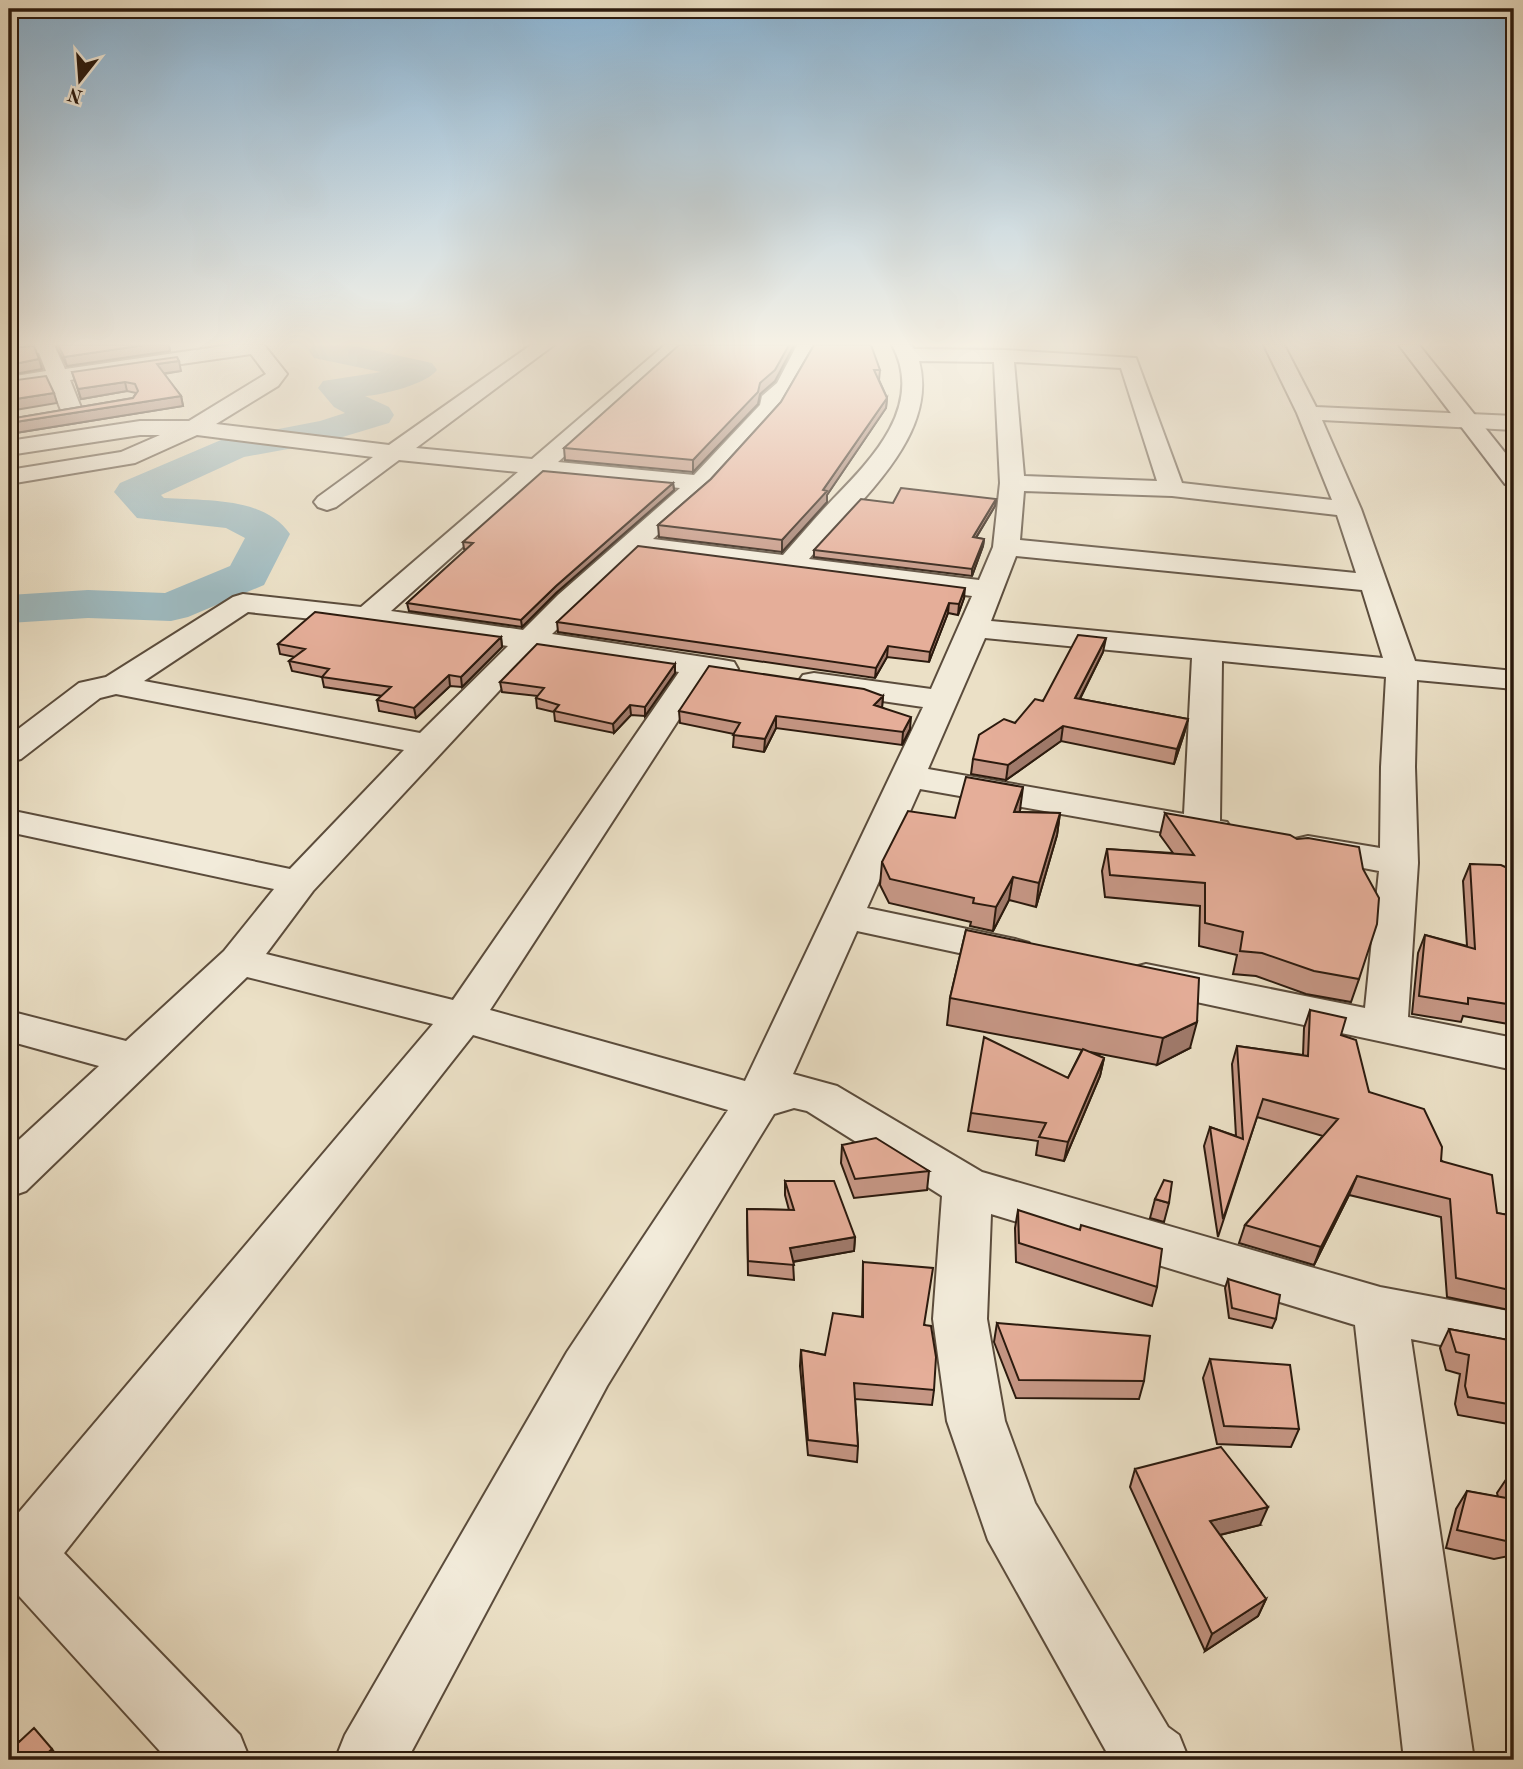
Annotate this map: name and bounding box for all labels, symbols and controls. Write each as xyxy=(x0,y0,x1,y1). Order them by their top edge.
north arrow xyxy=(46,46,116,116)
text: N xyxy=(66,83,85,105)

